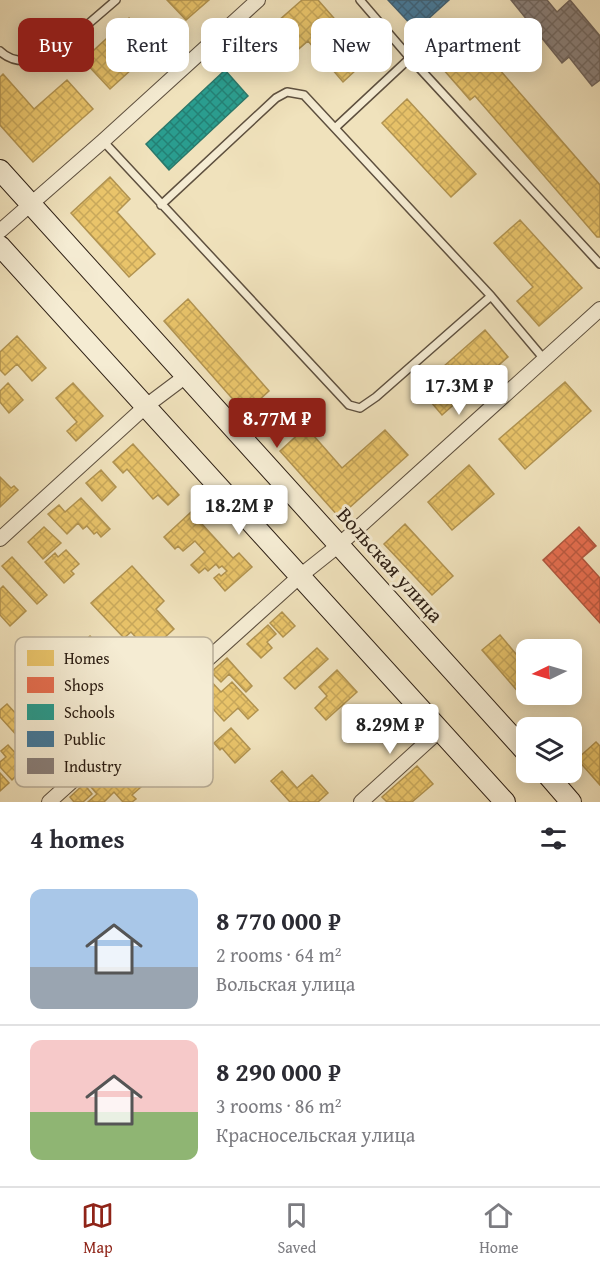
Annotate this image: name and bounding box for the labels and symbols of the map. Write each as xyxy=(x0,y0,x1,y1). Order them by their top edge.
pin: 17.3M ₽ xyxy=(404,365,514,416)
pin: 8.77M ₽ xyxy=(222,398,332,449)
pin: 18.2M ₽ xyxy=(184,485,294,536)
street label: Вольская улица xyxy=(330,500,451,629)
legend xyxy=(15,637,213,787)
north arrow xyxy=(516,639,582,705)
text: Homes xyxy=(64,646,110,670)
text: Shops xyxy=(64,673,104,697)
text: Schools xyxy=(64,700,115,724)
pin: 8.29M ₽ xyxy=(335,704,445,755)
text: Public xyxy=(64,727,106,751)
text: Industry xyxy=(64,754,122,778)

